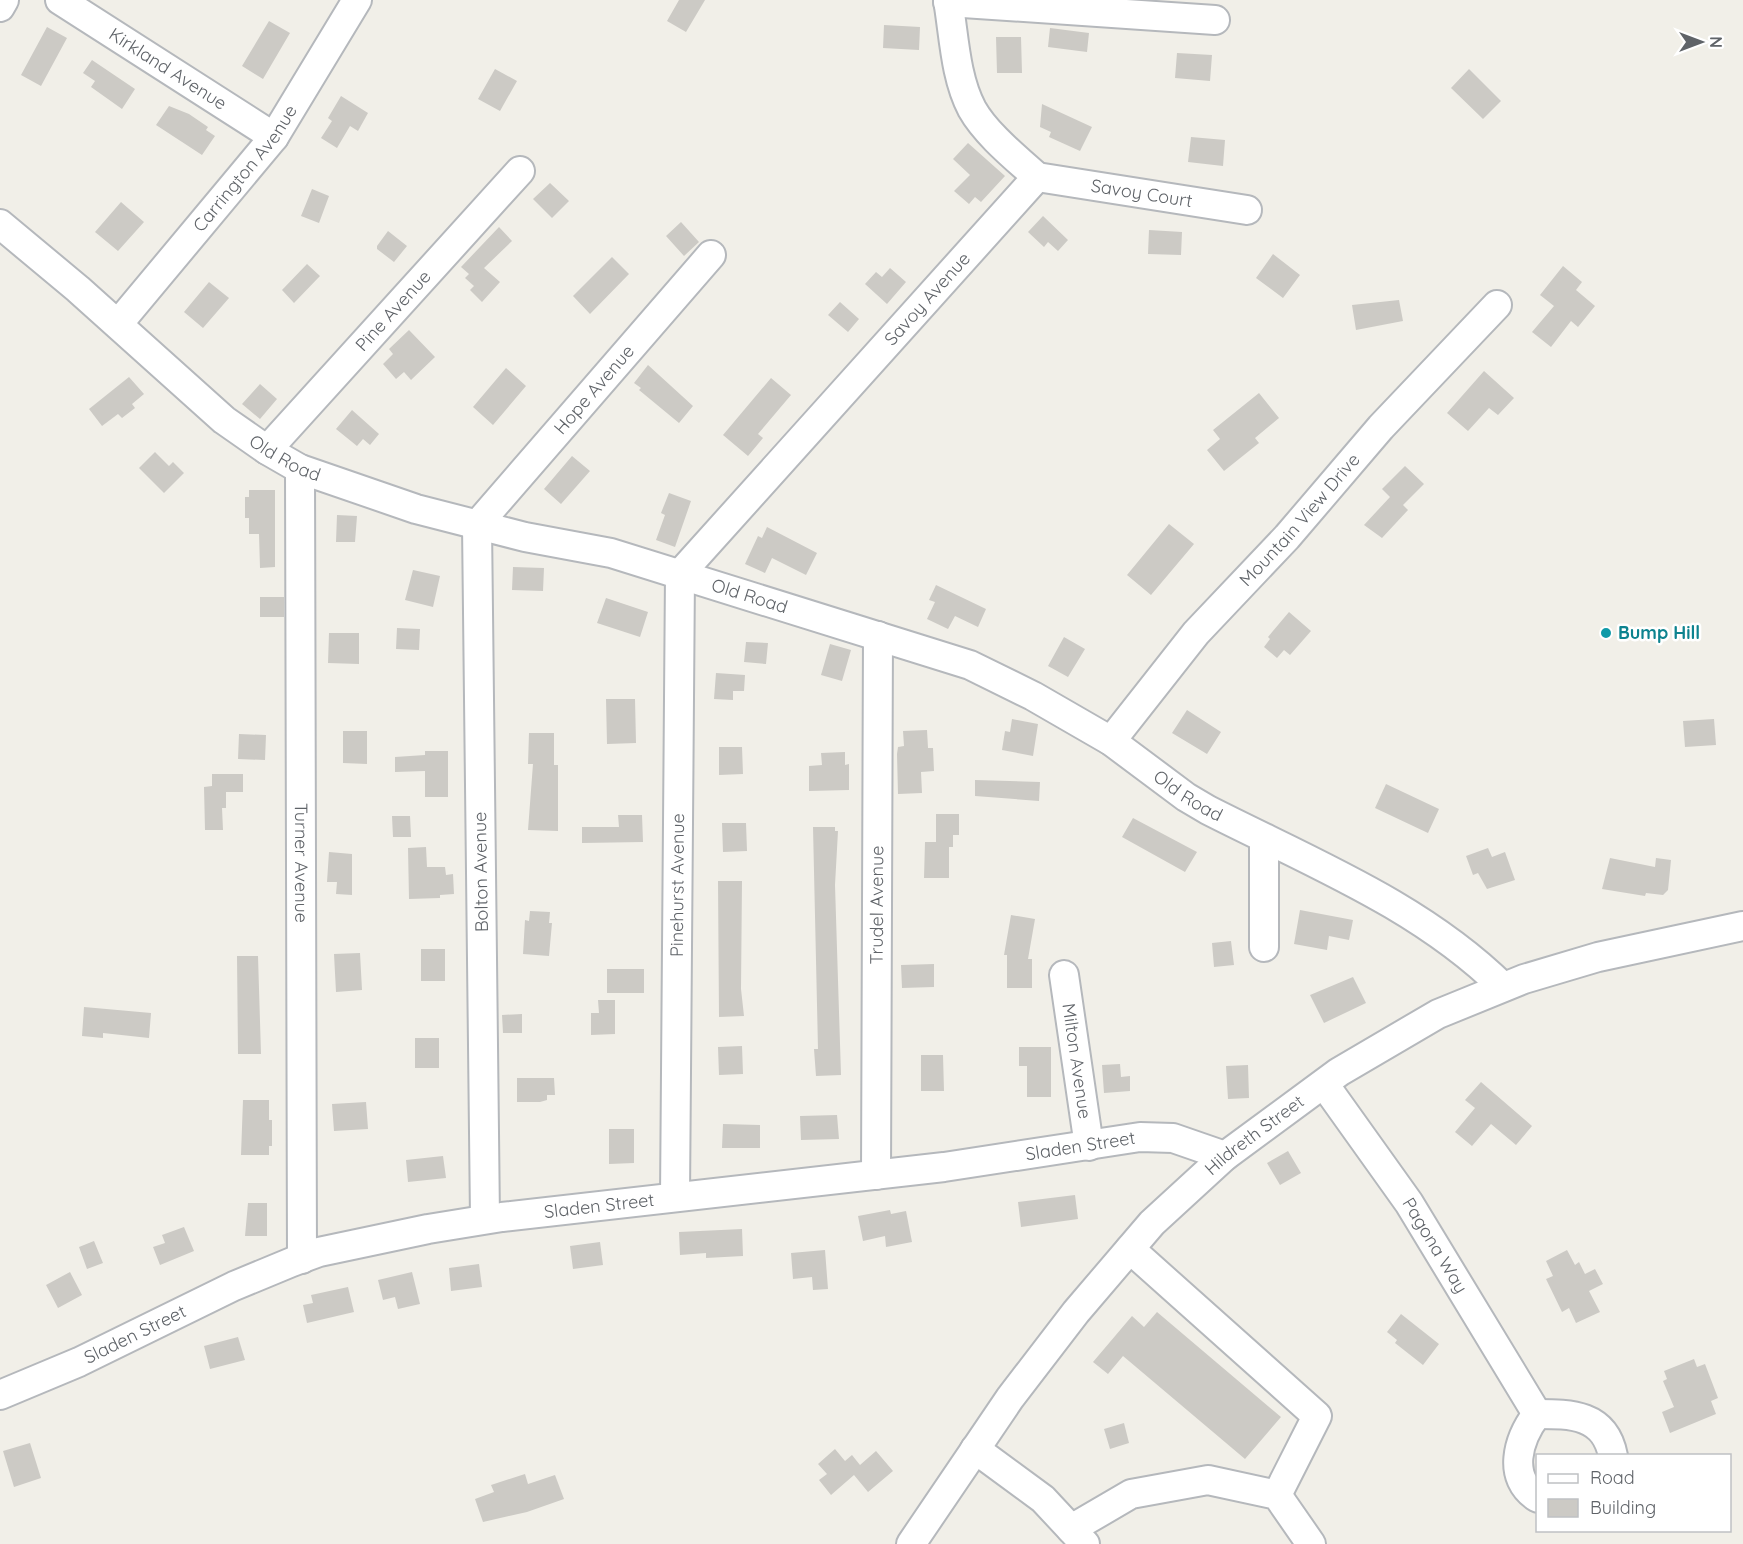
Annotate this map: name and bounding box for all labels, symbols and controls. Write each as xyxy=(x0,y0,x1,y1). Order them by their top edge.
north arrow xyxy=(1671,12,1731,72)
street label: Kirkland Avenue xyxy=(105,22,231,115)
text: N xyxy=(1706,36,1726,48)
street label: Carrington Avenue xyxy=(188,100,302,237)
street label: Savoy Court xyxy=(1090,174,1194,212)
street label: Savoy Avenue xyxy=(879,247,975,350)
street label: Pine Avenue xyxy=(350,265,436,356)
street label: Hope Avenue xyxy=(549,340,639,439)
street label: Old Road xyxy=(245,429,324,486)
street label: Mountain View Drive xyxy=(1234,448,1365,591)
street label: Old Road xyxy=(709,573,790,618)
place label: Bump Hill xyxy=(1618,621,1700,644)
marker: Bump Hill xyxy=(1599,626,1613,640)
street label: Old Road xyxy=(1149,765,1227,826)
street label: Turner Avenue xyxy=(290,803,313,923)
street label: Bolton Avenue xyxy=(468,812,493,932)
street label: Pinehurst Avenue xyxy=(665,813,689,957)
street label: Trudel Avenue xyxy=(865,846,888,964)
street label: Milton Avenue xyxy=(1057,1002,1097,1120)
street label: Hildreth Street xyxy=(1200,1090,1308,1180)
street label: Sladen Street xyxy=(1024,1126,1137,1165)
street label: Sladen Street xyxy=(543,1188,656,1223)
street label: Pagona Way xyxy=(1397,1193,1473,1297)
street label: Sladen Street xyxy=(80,1299,190,1369)
legend xyxy=(1536,1454,1731,1532)
text: Road xyxy=(1590,1466,1635,1489)
text: Building xyxy=(1590,1496,1656,1519)

